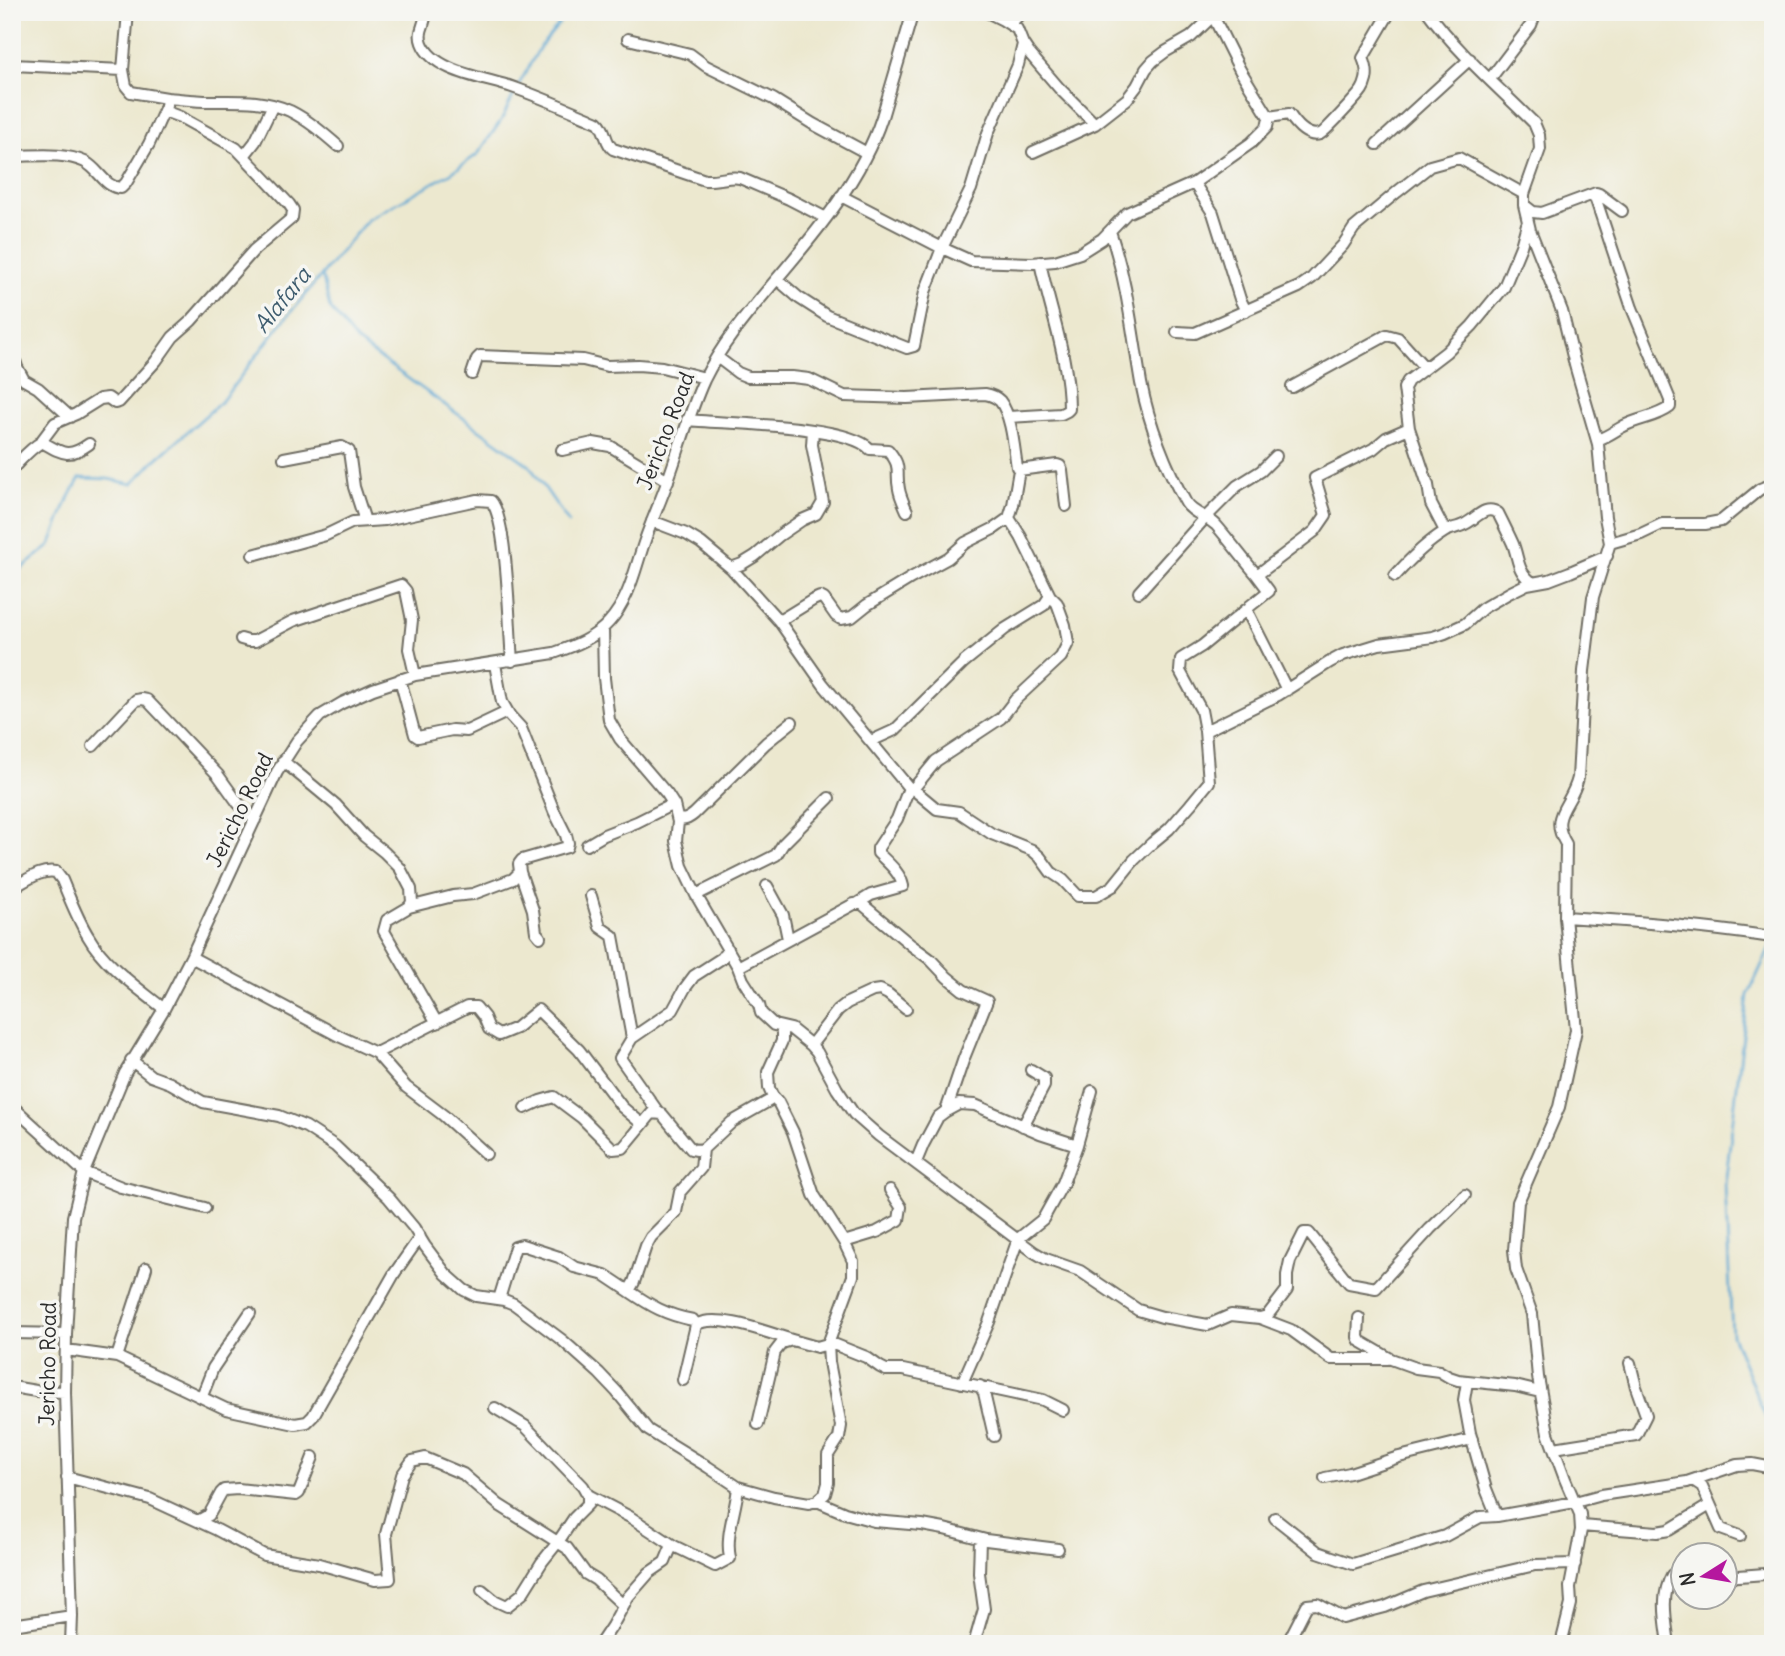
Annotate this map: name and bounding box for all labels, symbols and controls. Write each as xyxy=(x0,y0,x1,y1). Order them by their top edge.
water label: Alafara xyxy=(247,260,318,338)
street label: Jericho Road xyxy=(631,368,700,494)
street label: Jericho Road xyxy=(200,748,279,871)
street label: Jericho Road xyxy=(33,1302,62,1426)
north arrow xyxy=(1670,1540,1740,1610)
text: N xyxy=(1674,1571,1700,1588)

